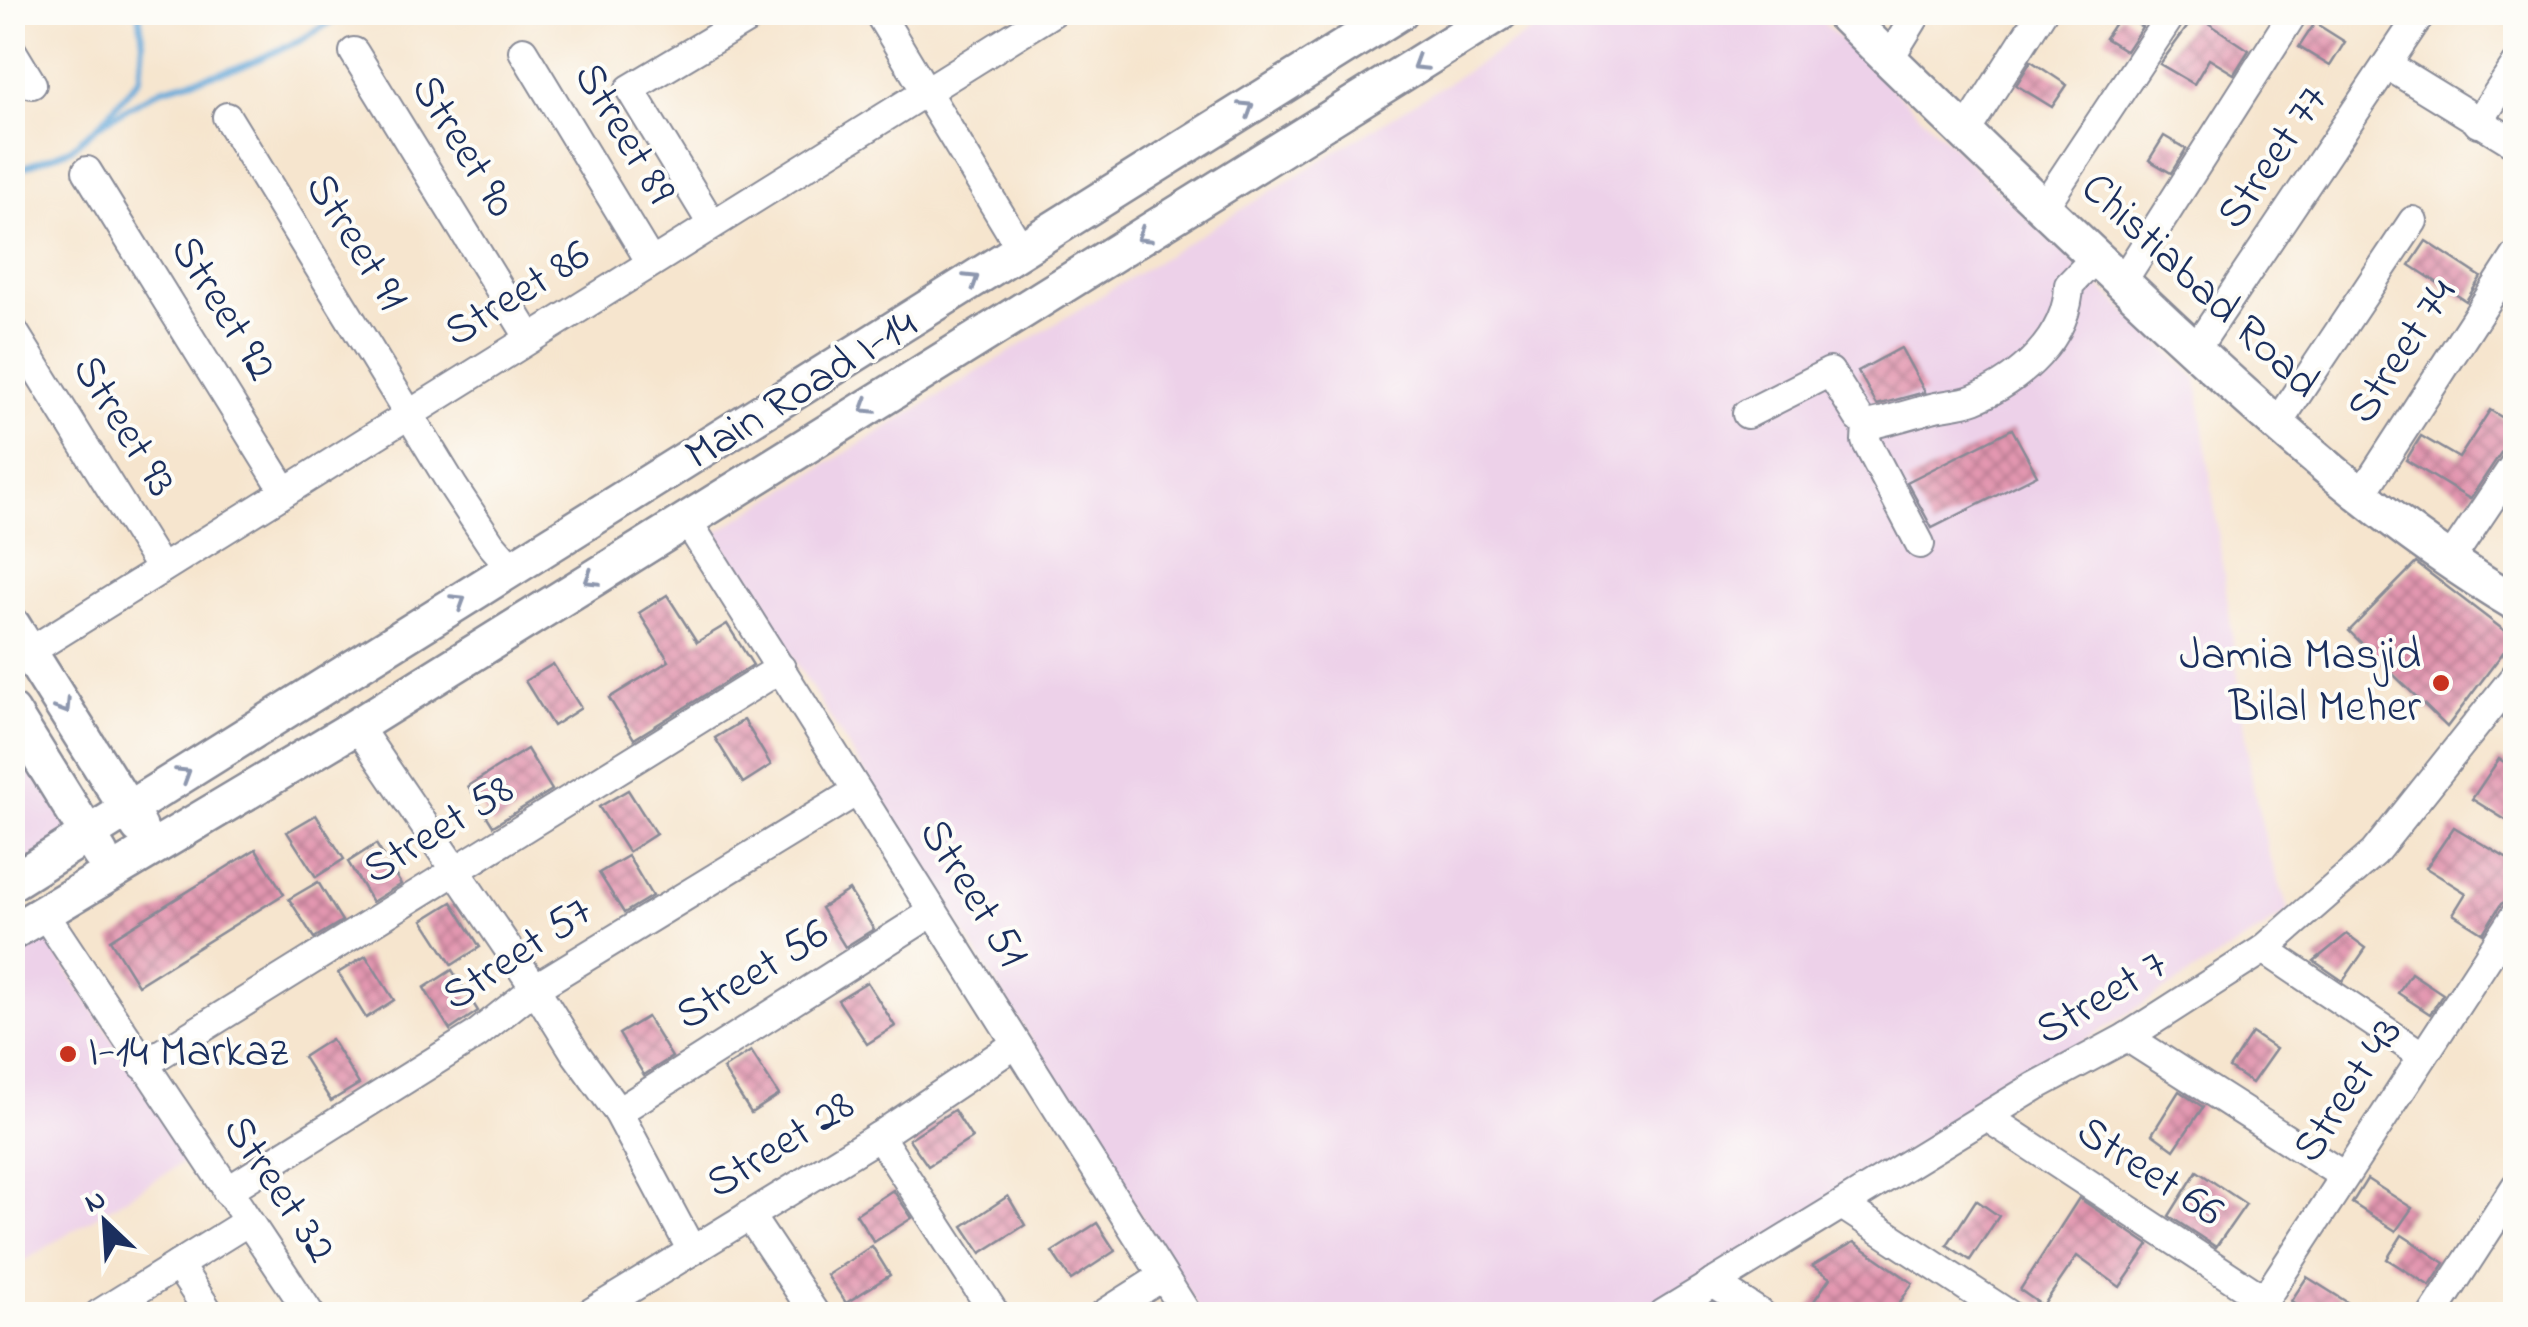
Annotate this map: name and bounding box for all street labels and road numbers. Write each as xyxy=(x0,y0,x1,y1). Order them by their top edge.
street label: Street 89 xyxy=(555,51,691,218)
street label: Street 90 xyxy=(392,63,532,231)
street label: Street 77 xyxy=(2201,73,2347,243)
street label: Chistiabad Road xyxy=(2064,158,2334,416)
street label: Street 91 xyxy=(287,161,423,325)
street label: Street 92 xyxy=(151,223,293,395)
street label: Street 86 xyxy=(432,224,604,366)
street label: Street 74 xyxy=(2331,266,2475,438)
street label: Main Road I-14 xyxy=(673,293,931,489)
street label: Street 93 xyxy=(53,343,193,511)
street label: Street 58 xyxy=(351,759,527,903)
street label: Street 51 xyxy=(900,807,1044,981)
street label: Street 57 xyxy=(430,880,606,1030)
street label: Street 56 xyxy=(663,903,843,1049)
street label: Street 7 xyxy=(2024,934,2180,1064)
street label: Street 43 xyxy=(2277,1005,2421,1177)
street label: Street 28 xyxy=(694,1075,868,1217)
street label: Street 66 xyxy=(2062,1101,2236,1245)
street label: Street 32 xyxy=(204,1103,352,1277)

